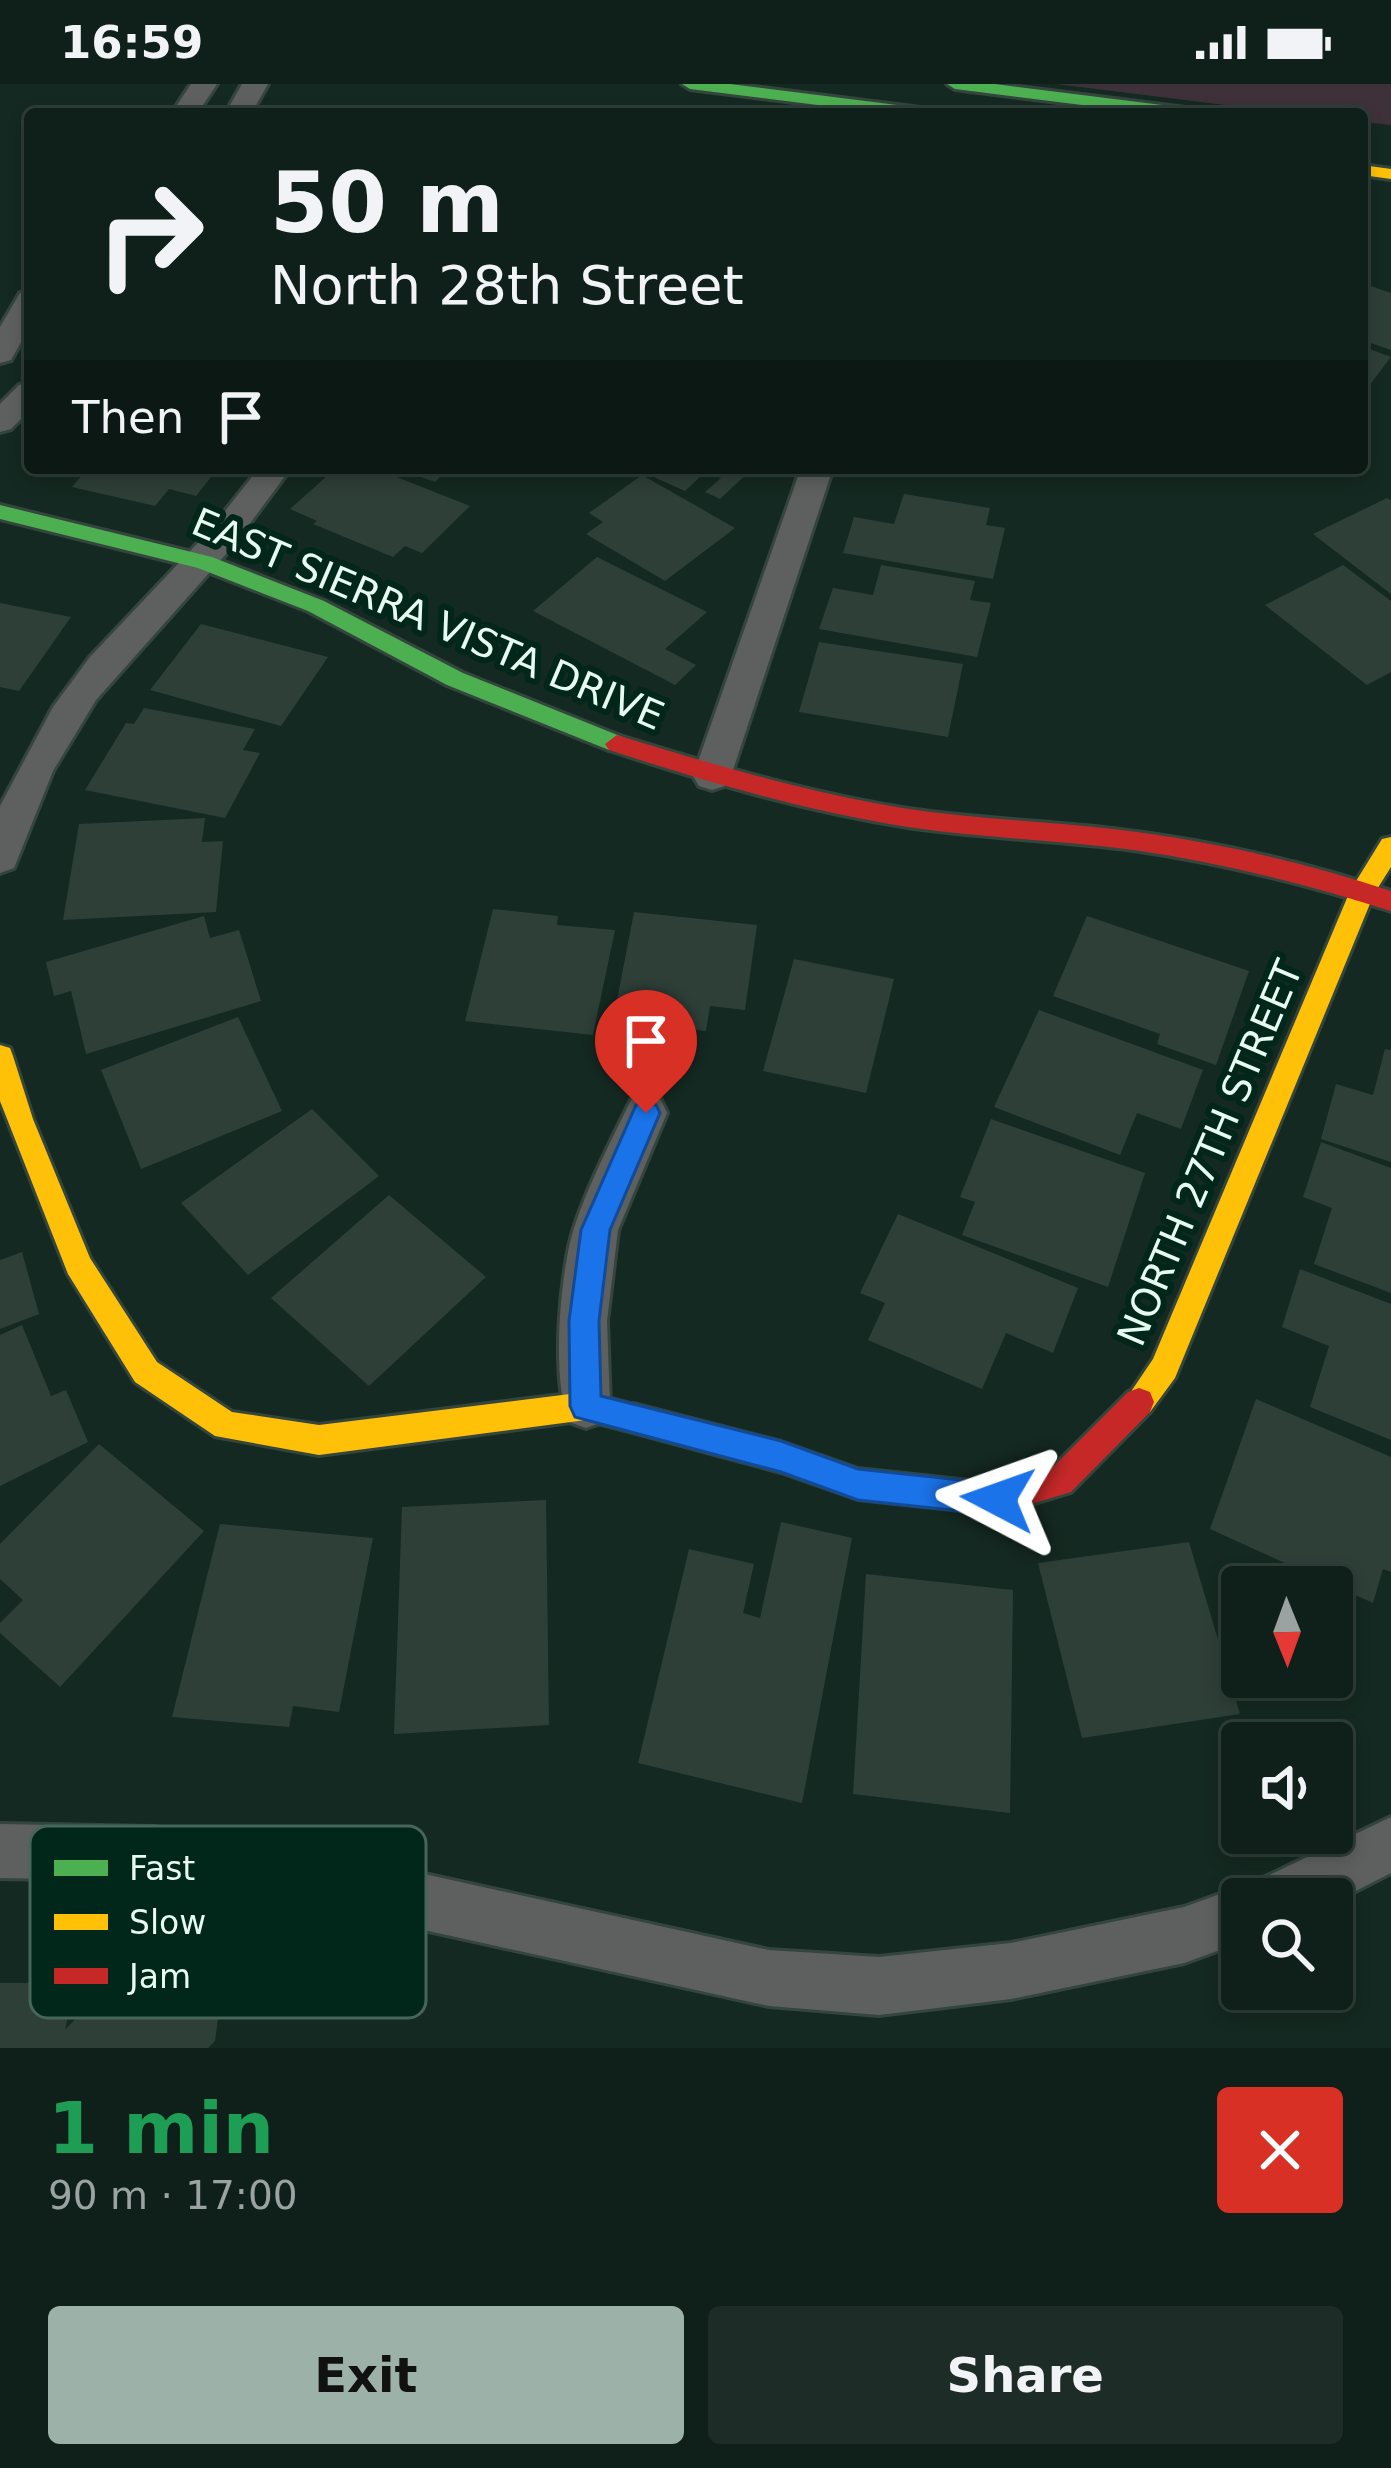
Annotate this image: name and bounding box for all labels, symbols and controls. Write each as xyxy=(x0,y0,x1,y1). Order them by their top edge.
text: 16:59 xyxy=(60,16,203,69)
text: 50 m xyxy=(270,154,504,252)
icon: right xyxy=(72,156,228,312)
text: North 28th Street xyxy=(270,254,744,317)
icon: arrive xyxy=(208,384,274,450)
text: Then xyxy=(72,391,184,444)
street label: EAST SIERRA VISTA DRIVE xyxy=(186,499,670,739)
street label: NORTH 27TH STREET xyxy=(1108,954,1312,1352)
pin xyxy=(595,990,697,1113)
icon: arrive xyxy=(613,1008,679,1074)
position arrow xyxy=(935,1436,1061,1562)
north arrow xyxy=(1221,1566,1353,1698)
map controls xyxy=(1221,1566,1353,2010)
button: sound xyxy=(1221,1722,1353,1854)
legend xyxy=(30,1826,426,2018)
text: Fast xyxy=(129,1849,195,1888)
button: search xyxy=(1221,1878,1353,2010)
text: Slow xyxy=(129,1903,206,1942)
text: Jam xyxy=(127,1957,191,1996)
text: 1 min xyxy=(48,2086,274,2170)
button: close xyxy=(1217,2087,1343,2213)
text: 90 m · 17:00 xyxy=(48,2173,298,2218)
button: Exit xyxy=(48,2306,684,2444)
button: Share xyxy=(708,2306,1343,2444)

